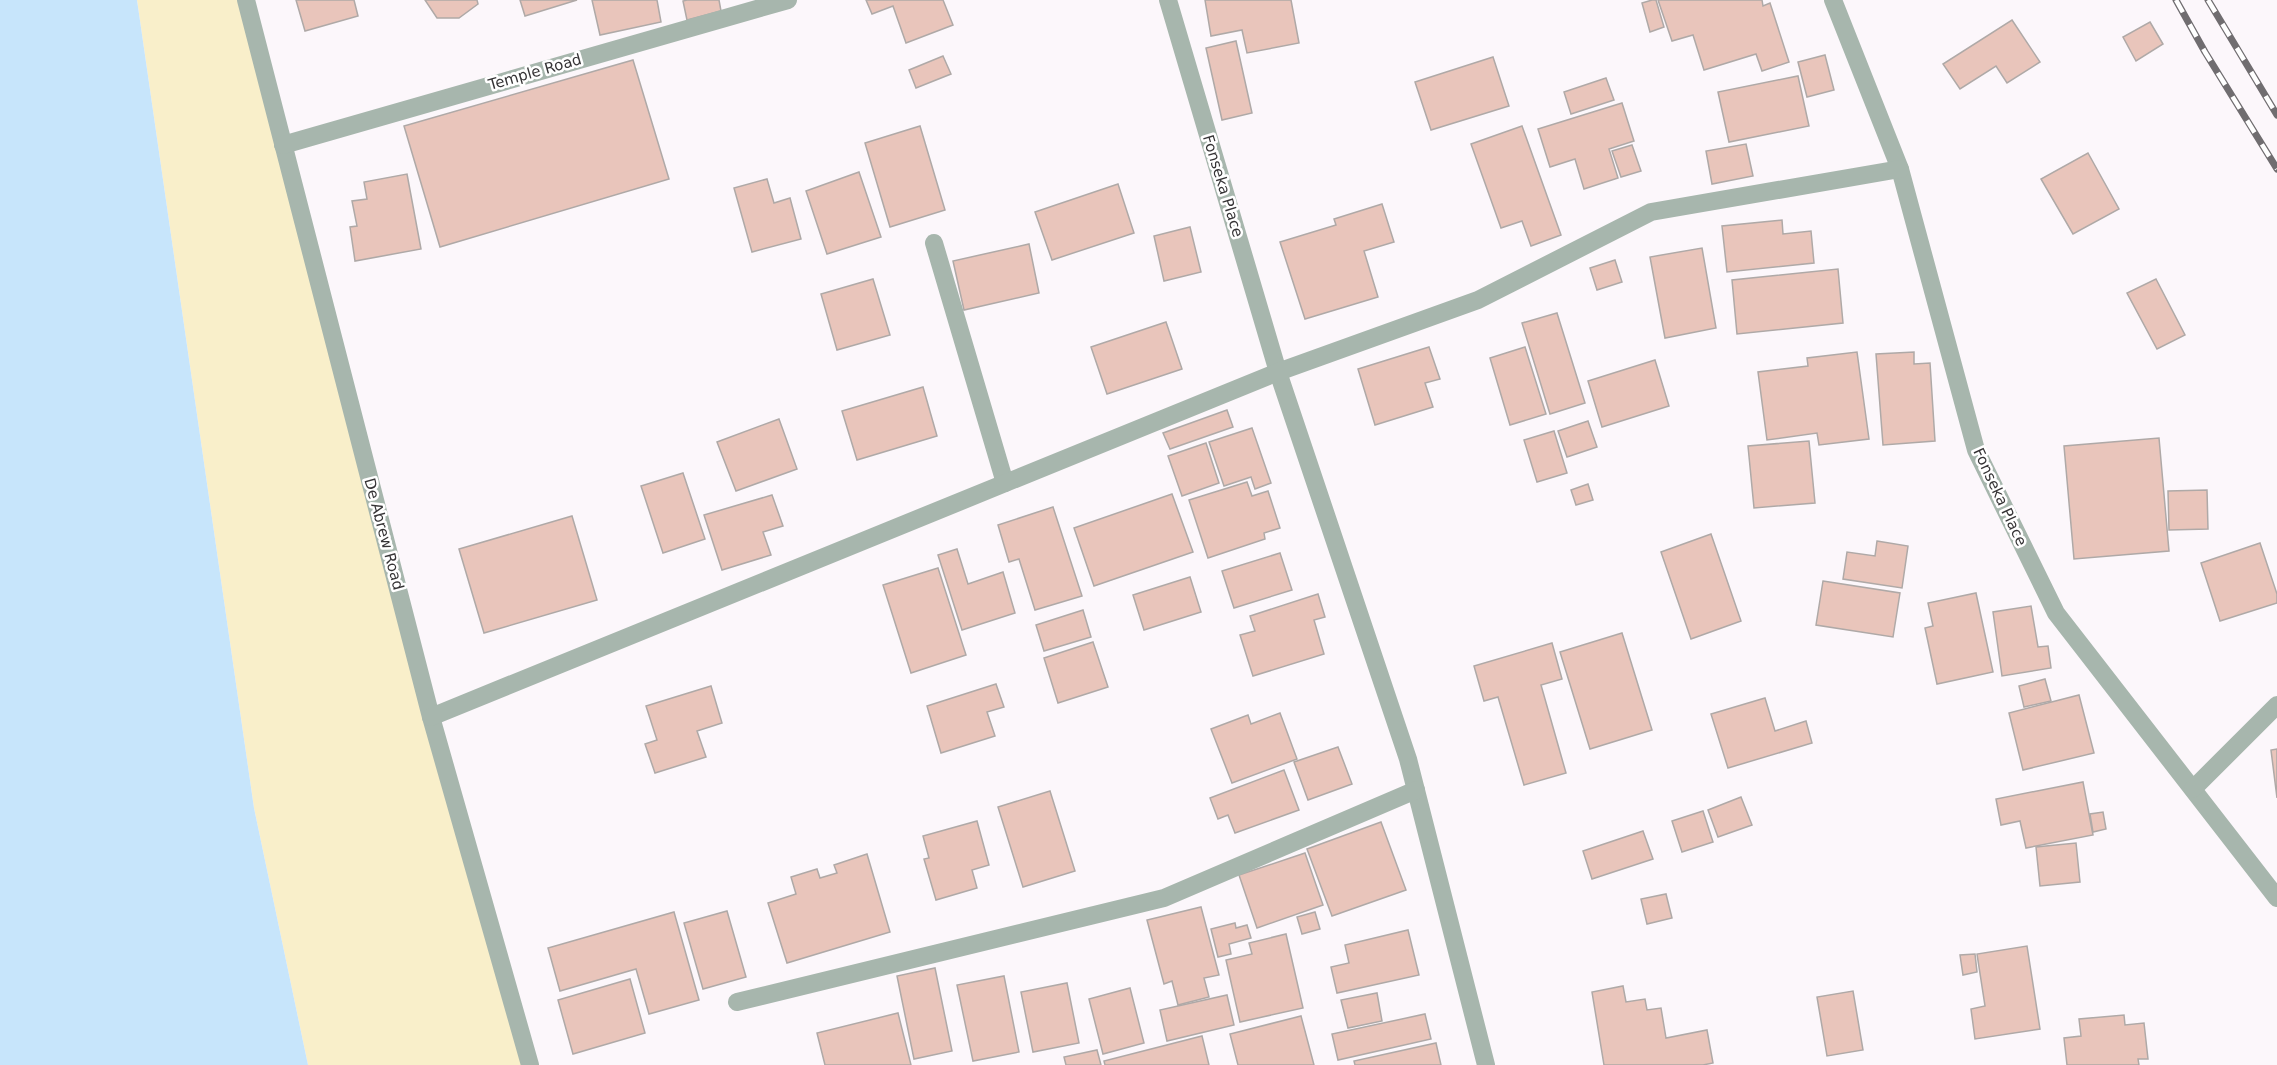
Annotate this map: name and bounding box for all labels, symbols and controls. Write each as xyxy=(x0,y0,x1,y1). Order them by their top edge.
street label: Temple Road xyxy=(486,50,584,94)
street label: Fonseka Place xyxy=(1199,133,1247,239)
street label: Fonseka Place xyxy=(1969,445,2031,549)
street label: De Abrew Road xyxy=(360,476,408,592)

